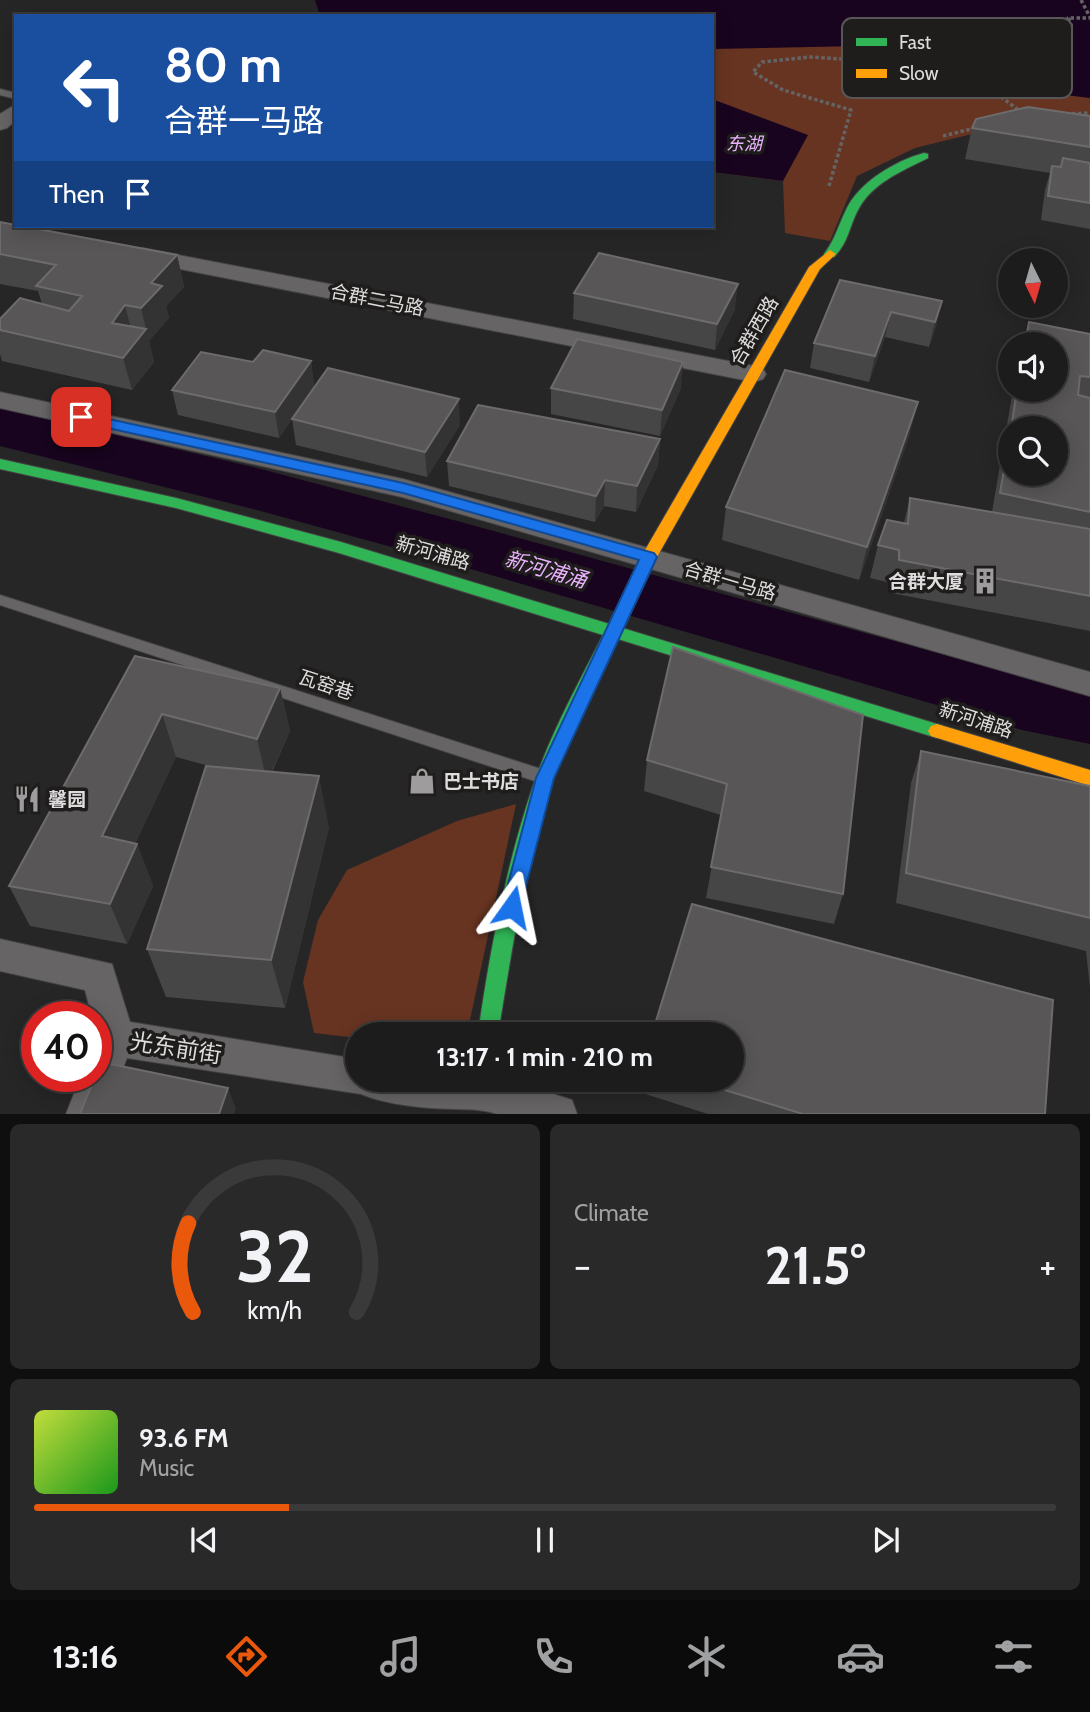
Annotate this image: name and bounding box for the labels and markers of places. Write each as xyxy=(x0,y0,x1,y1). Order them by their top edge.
pin xyxy=(51,387,111,447)
building icon: 合群大厦 xyxy=(970,566,1000,596)
place label: 合群大厦 xyxy=(888,570,964,593)
shop icon: 巴士书店 xyxy=(407,766,437,796)
place label: 巴士书店 xyxy=(443,770,519,793)
restaurant icon: 馨园 xyxy=(12,784,42,814)
place label: 馨园 xyxy=(48,788,86,811)

